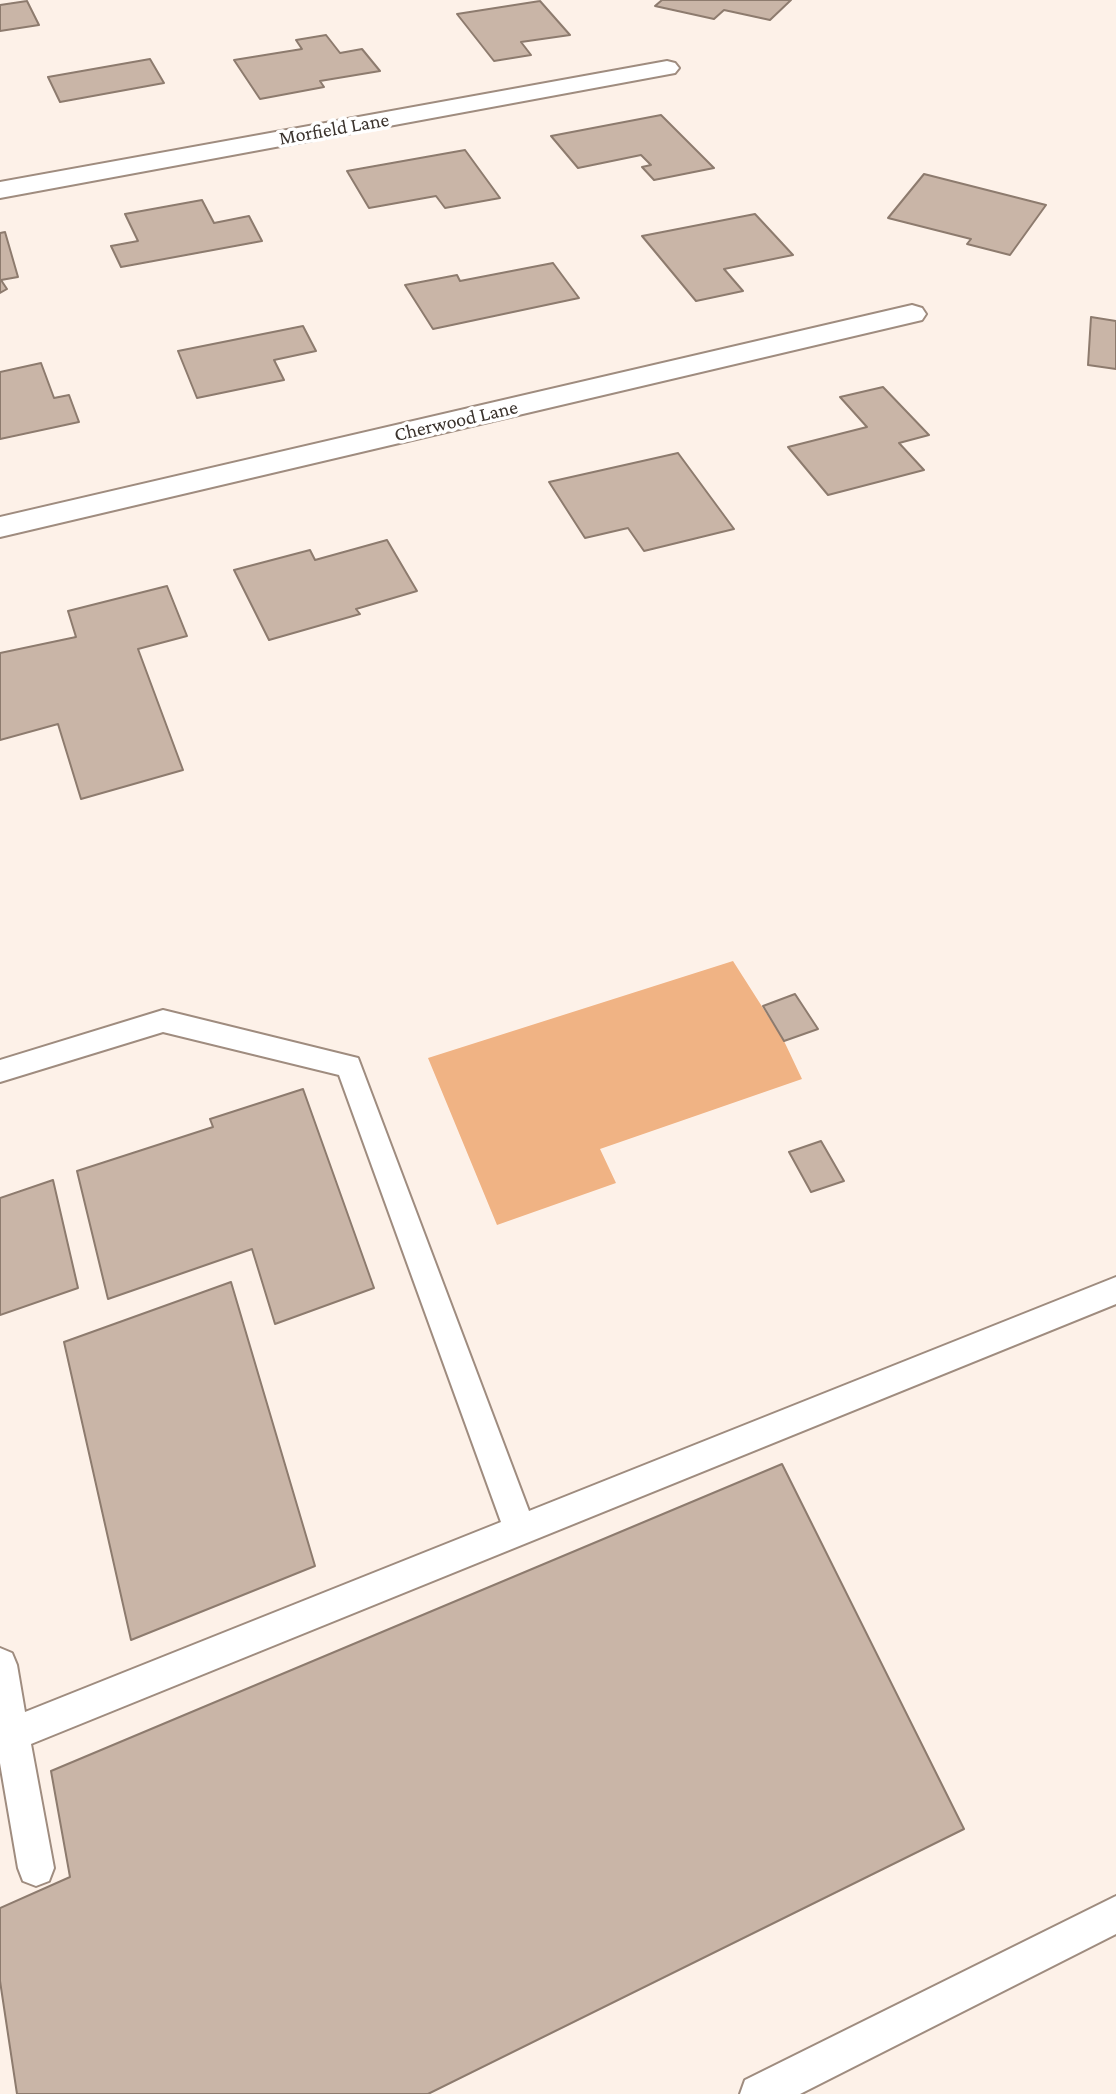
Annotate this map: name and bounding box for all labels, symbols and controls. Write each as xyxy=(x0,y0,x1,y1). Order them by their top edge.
street label: Morfield Lane xyxy=(277,108,391,150)
street label: Cherwood Lane xyxy=(392,395,520,447)

